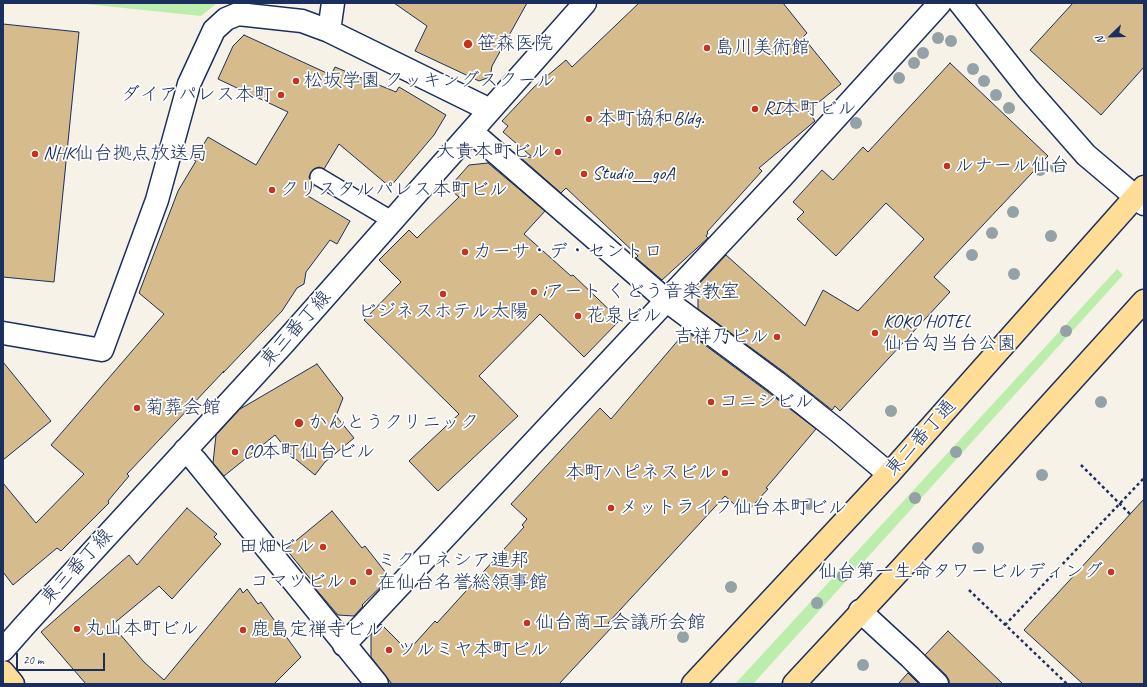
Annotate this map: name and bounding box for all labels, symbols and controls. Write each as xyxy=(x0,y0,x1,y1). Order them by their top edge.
north arrow xyxy=(1091,16,1131,56)
place label: 笹森医院 xyxy=(477,33,553,55)
text: N xyxy=(1092,35,1108,47)
place label: 島川美術館 xyxy=(715,37,810,59)
marker: 笹森医院 xyxy=(462,38,474,50)
marker: 島川美術館 xyxy=(702,43,712,53)
place label: 松坂学園 クッキングスクール xyxy=(304,70,556,92)
marker: 松坂学園 クッキングスクール xyxy=(291,76,301,86)
place label: ダイアパレス本町 xyxy=(121,84,273,106)
marker: ダイアパレス本町 xyxy=(276,90,286,100)
place label: RI本町ビル xyxy=(763,98,857,120)
marker: RI本町ビル xyxy=(750,104,760,114)
place label: 本町協和Bldg. xyxy=(597,108,704,130)
marker: 本町協和Bldg. xyxy=(584,114,594,124)
place label: 大貴本町ビル xyxy=(436,141,550,163)
place label: NHK仙台拠点放送局 xyxy=(43,143,207,165)
marker: 大貴本町ビル xyxy=(553,147,563,157)
marker: NHK仙台拠点放送局 xyxy=(30,149,40,159)
place label: ルナール仙台 xyxy=(955,155,1069,177)
marker: ルナール仙台 xyxy=(942,161,952,171)
place label: Studio＿goA xyxy=(592,163,675,185)
marker: Studio＿goA xyxy=(579,169,589,179)
place label: クリスタルパレス本町ビル xyxy=(280,179,508,201)
marker: クリスタルパレス本町ビル xyxy=(267,185,277,195)
place label: カーサ・デ・セントロ xyxy=(473,241,663,263)
marker: カーサ・デ・セントロ xyxy=(460,247,470,257)
place label: iアート くどう音楽教室 xyxy=(542,281,739,303)
street label: 東三番丁線 xyxy=(256,286,336,372)
marker: iアート くどう音楽教室 xyxy=(529,287,539,297)
marker: ビジネスホテル太陽 xyxy=(438,289,448,299)
place label: ビジネスホテル太陽 xyxy=(358,301,528,323)
place label: 花泉ビル xyxy=(586,305,662,327)
marker: 花泉ビル xyxy=(573,311,583,321)
place label: KOKO HOTEL 仙台勾当台公園 xyxy=(883,311,1016,355)
place label: 吉祥乃ビル xyxy=(674,326,769,348)
marker: KOKO HOTEL 仙台勾当台公園 xyxy=(870,328,880,338)
marker: 吉祥乃ビル xyxy=(772,332,782,342)
place label: コニシビル xyxy=(719,391,814,413)
street label: 東二番丁通 xyxy=(881,395,961,481)
place label: 菊葬会館 xyxy=(145,397,221,419)
marker: コニシビル xyxy=(706,397,716,407)
marker: 菊葬会館 xyxy=(132,403,142,413)
place label: かんとうクリニック xyxy=(308,412,479,434)
marker: かんとうクリニック xyxy=(293,417,305,429)
place label: CO本町仙台ビル xyxy=(243,441,375,463)
marker: CO本町仙台ビル xyxy=(230,447,240,457)
place label: 本町ハピネスビル xyxy=(565,462,717,484)
marker: 本町ハピネスビル xyxy=(720,468,730,478)
place label: メットライフ仙台本町ビル xyxy=(619,497,847,519)
marker: メットライフ仙台本町ビル xyxy=(606,503,616,513)
street label: 東三番丁線 xyxy=(36,524,118,610)
place label: 田畑ビル xyxy=(239,536,315,558)
marker: 田畑ビル xyxy=(318,542,328,552)
place label: ミクロネシア連邦 在仙台名誉総領事館 xyxy=(377,550,548,594)
place label: 仙台第一生命タワービルディング xyxy=(818,561,1103,583)
marker: ミクロネシア連邦 在仙台名誉総領事館 xyxy=(364,567,374,577)
marker: 仙台第一生命タワービルディング xyxy=(1106,567,1116,577)
place label: コマツビル xyxy=(250,571,345,593)
marker: コマツビル xyxy=(348,577,358,587)
place label: 仙台商工会議所会館 xyxy=(535,612,706,634)
place label: 丸山本町ビル xyxy=(85,618,199,640)
marker: 仙台商工会議所会館 xyxy=(522,618,532,628)
place label: 鹿島定禅寺ビル xyxy=(251,619,384,641)
marker: 丸山本町ビル xyxy=(72,624,82,634)
marker: 鹿島定禅寺ビル xyxy=(238,625,248,635)
place label: ツルミヤ本町ビル xyxy=(397,639,549,661)
scale bar xyxy=(18,645,107,671)
marker: ツルミヤ本町ビル xyxy=(384,645,394,655)
text: 20 m xyxy=(23,652,43,668)

